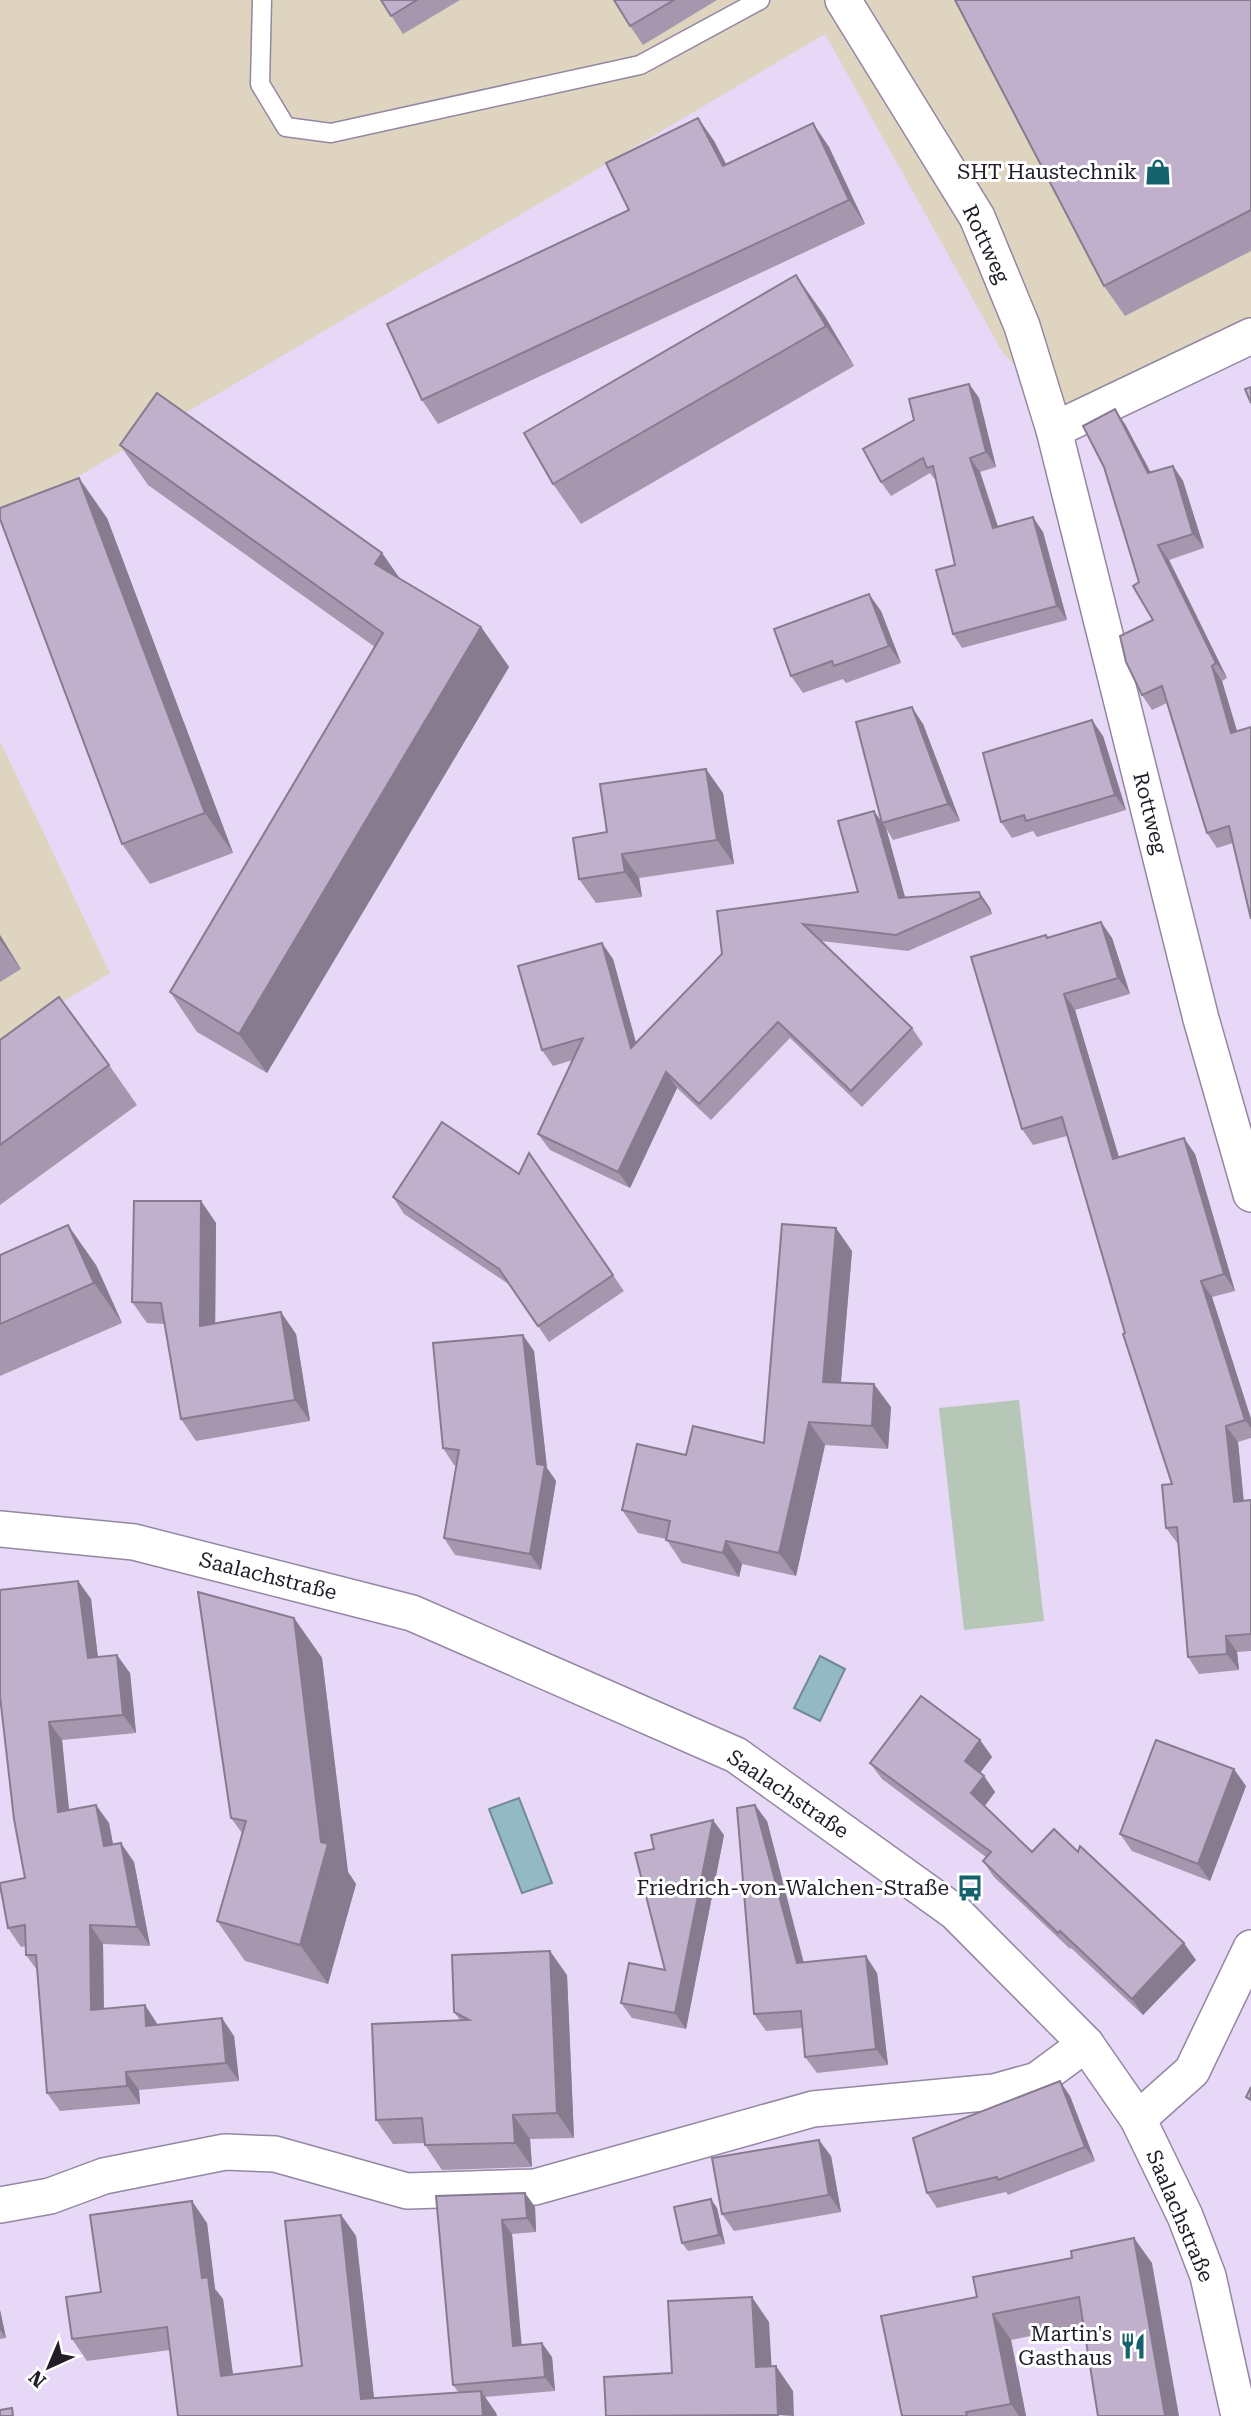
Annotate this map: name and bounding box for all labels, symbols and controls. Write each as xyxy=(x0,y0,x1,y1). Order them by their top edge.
shop icon: SHT Haustechnik xyxy=(1143,157,1173,187)
place label: SHT Haustechnik xyxy=(957,160,1137,184)
street label: Rottweg xyxy=(957,201,1015,287)
street label: Rottweg xyxy=(1128,770,1172,857)
street label: Saalachstraße xyxy=(197,1547,339,1605)
street label: Saalachstraße xyxy=(723,1745,853,1843)
bus stop icon: Friedrich-von-Walchen-Straße xyxy=(955,1873,985,1903)
place label: Friedrich-von-Walchen-Straße xyxy=(637,1876,949,1900)
street label: Saalachstraße xyxy=(1141,2146,1219,2286)
place label: Martin's Gasthaus xyxy=(1018,2322,1112,2370)
restaurant icon: Martin's Gasthaus xyxy=(1118,2331,1148,2361)
north arrow xyxy=(14,2332,84,2402)
text: N xyxy=(24,2365,51,2392)

